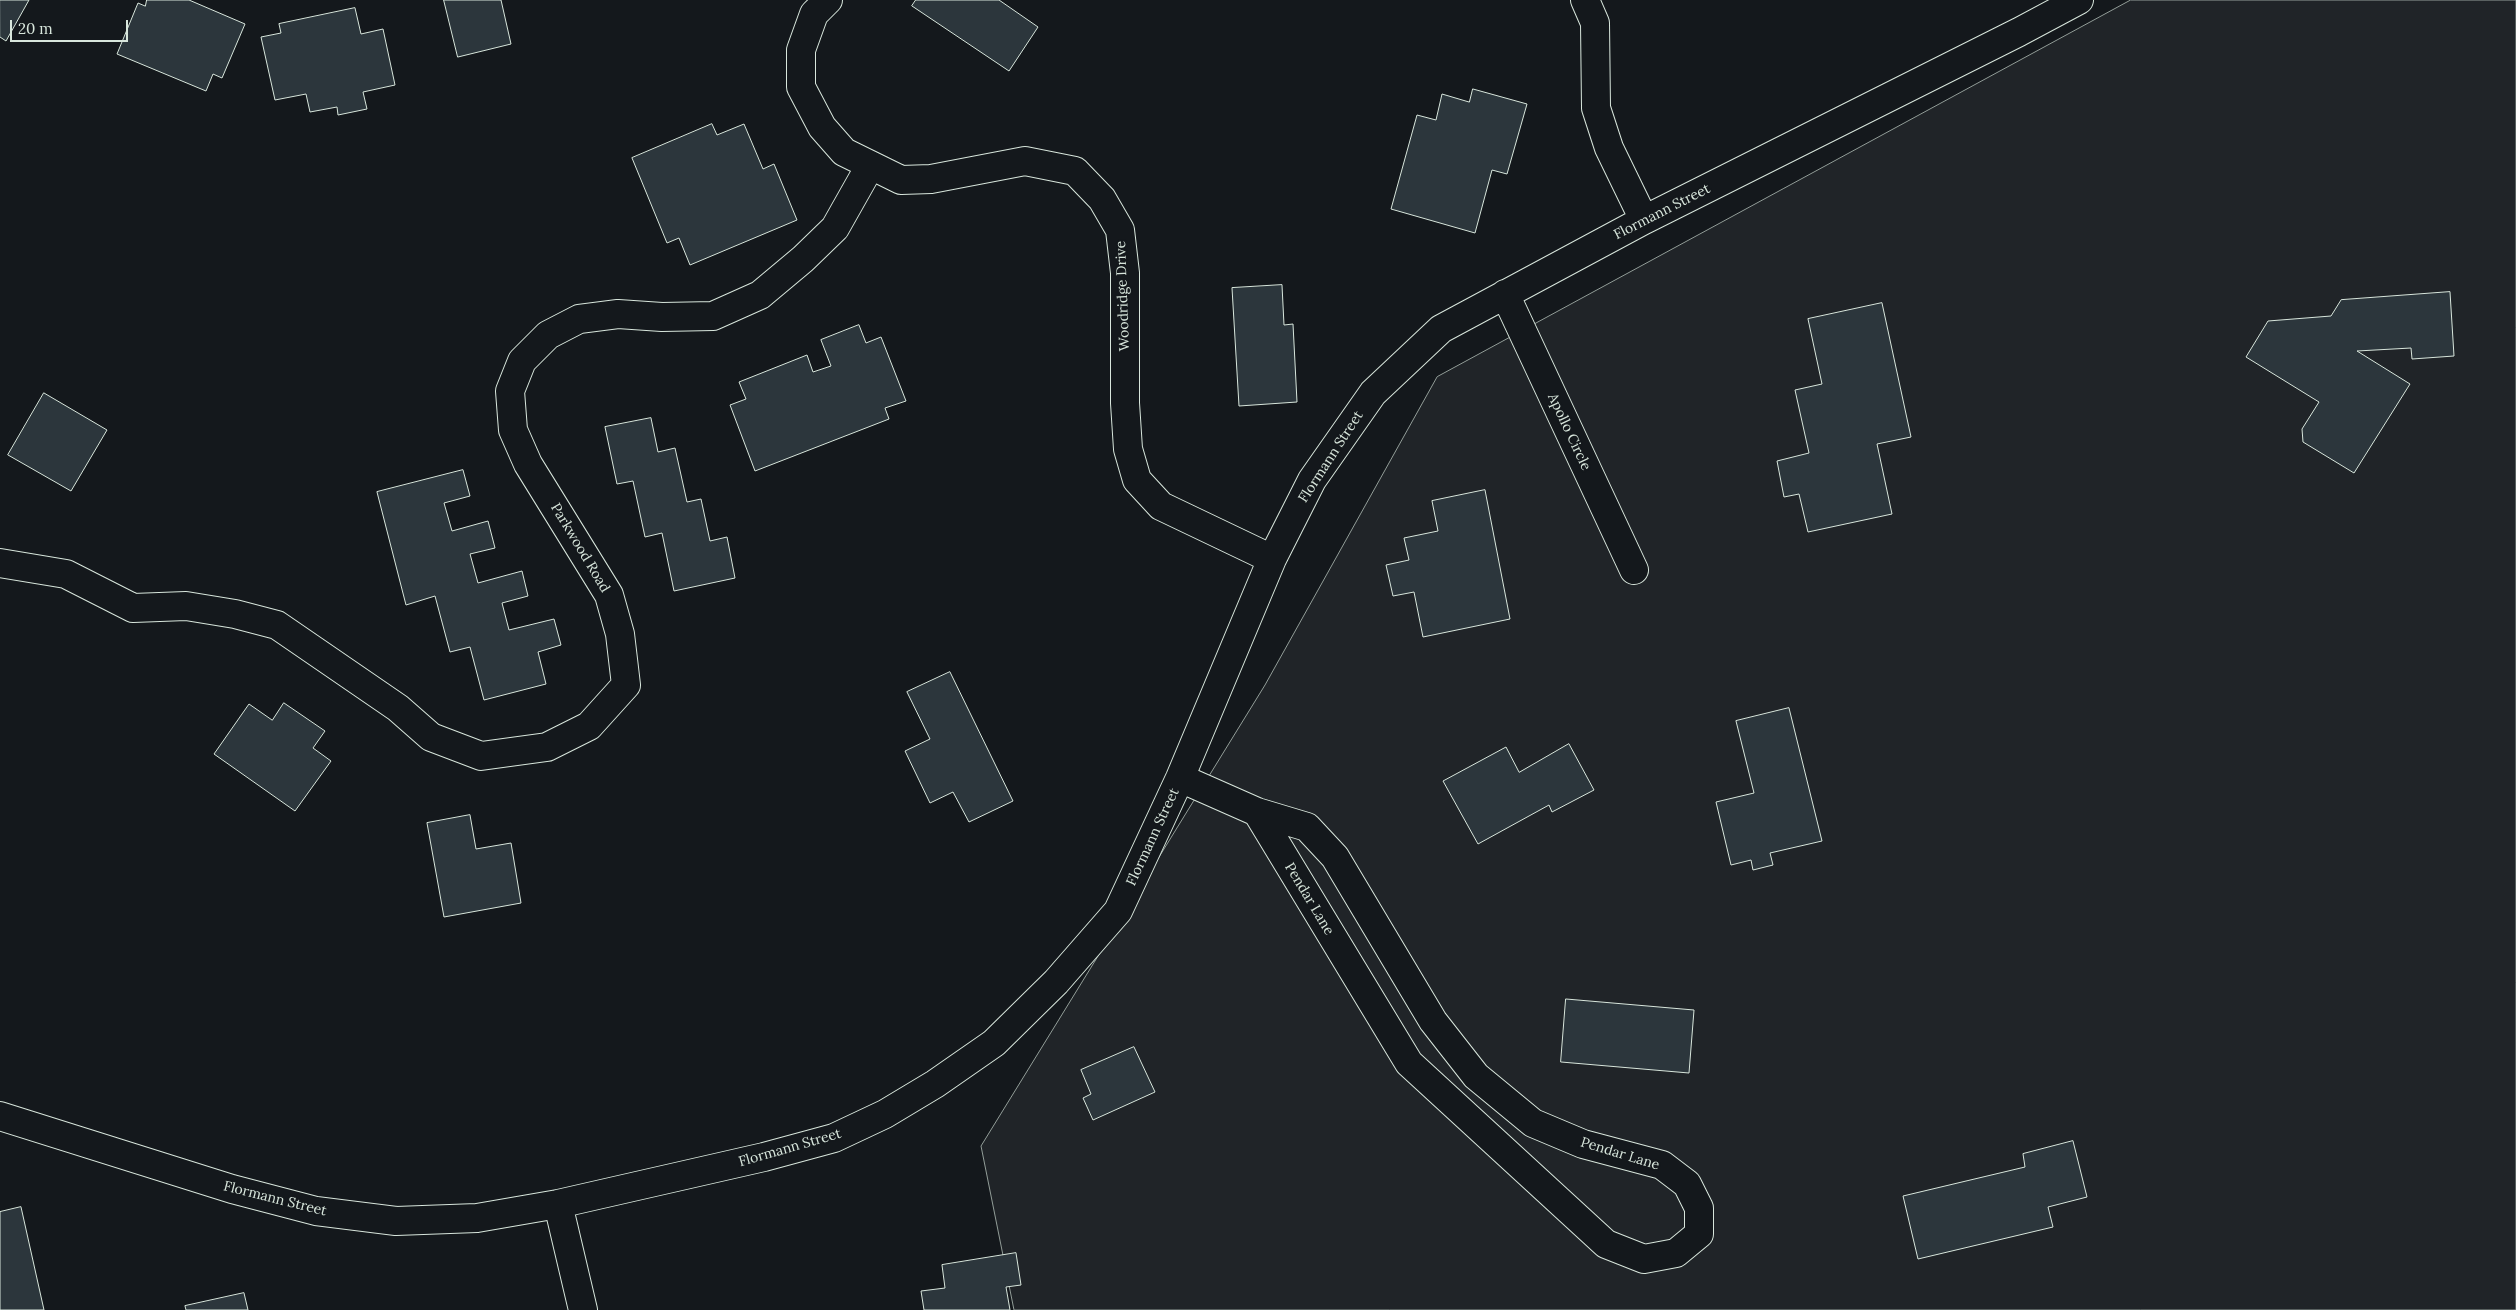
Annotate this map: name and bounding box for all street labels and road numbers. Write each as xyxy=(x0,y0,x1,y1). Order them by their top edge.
street label: Flormann Street xyxy=(1611,180,1713,244)
street label: Woodridge Drive xyxy=(1113,241,1133,351)
street label: Apollo Circle xyxy=(1544,391,1594,473)
street label: Flormann Street xyxy=(1295,408,1367,506)
street label: Parkwood Road xyxy=(547,500,613,596)
street label: Flormann Street xyxy=(1123,785,1183,889)
street label: Pendar Lane xyxy=(1281,860,1337,938)
street label: Flormann Street xyxy=(737,1125,843,1171)
street label: Pendar Lane xyxy=(1579,1134,1661,1174)
street label: Flormann Street xyxy=(222,1178,328,1220)

